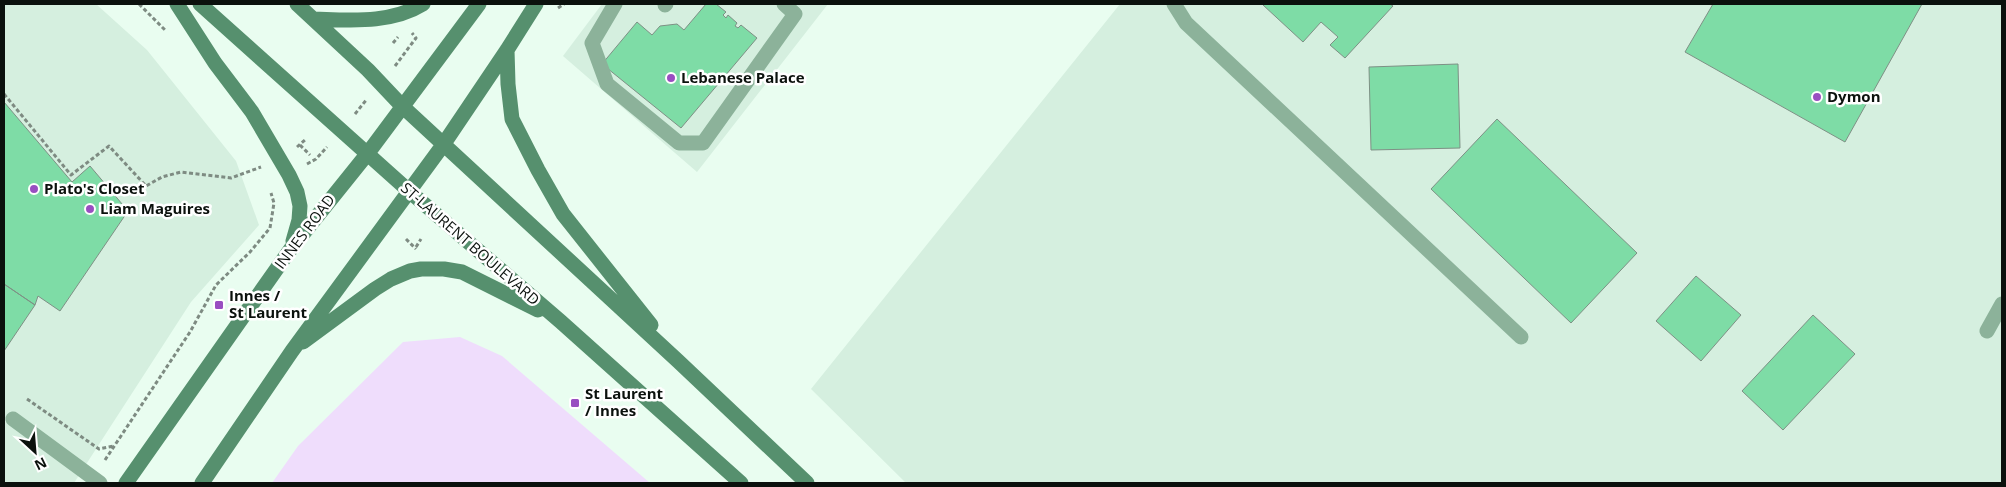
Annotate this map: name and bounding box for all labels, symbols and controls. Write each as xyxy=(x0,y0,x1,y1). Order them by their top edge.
place label: Lebanese Palace xyxy=(681,67,805,87)
marker: Lebanese Palace xyxy=(665,72,677,84)
place label: Dymon xyxy=(1827,86,1881,106)
marker: Dymon xyxy=(1811,91,1823,103)
street label: ST-LAURENT BOULEVARD xyxy=(397,177,544,309)
place label: Plato's Closet xyxy=(44,178,145,198)
marker: Plato's Closet xyxy=(28,183,40,195)
street label: INNES ROAD xyxy=(270,190,339,273)
place label: Liam Maguires xyxy=(100,198,210,218)
marker: Liam Maguires xyxy=(84,203,96,215)
place label: Innes / St Laurent xyxy=(229,285,308,322)
marker: Innes / St Laurent xyxy=(213,299,225,311)
place label: St Laurent / Innes xyxy=(585,383,664,420)
marker: St Laurent / Innes xyxy=(569,397,581,409)
north arrow xyxy=(10,427,60,477)
text: N xyxy=(32,453,50,475)

